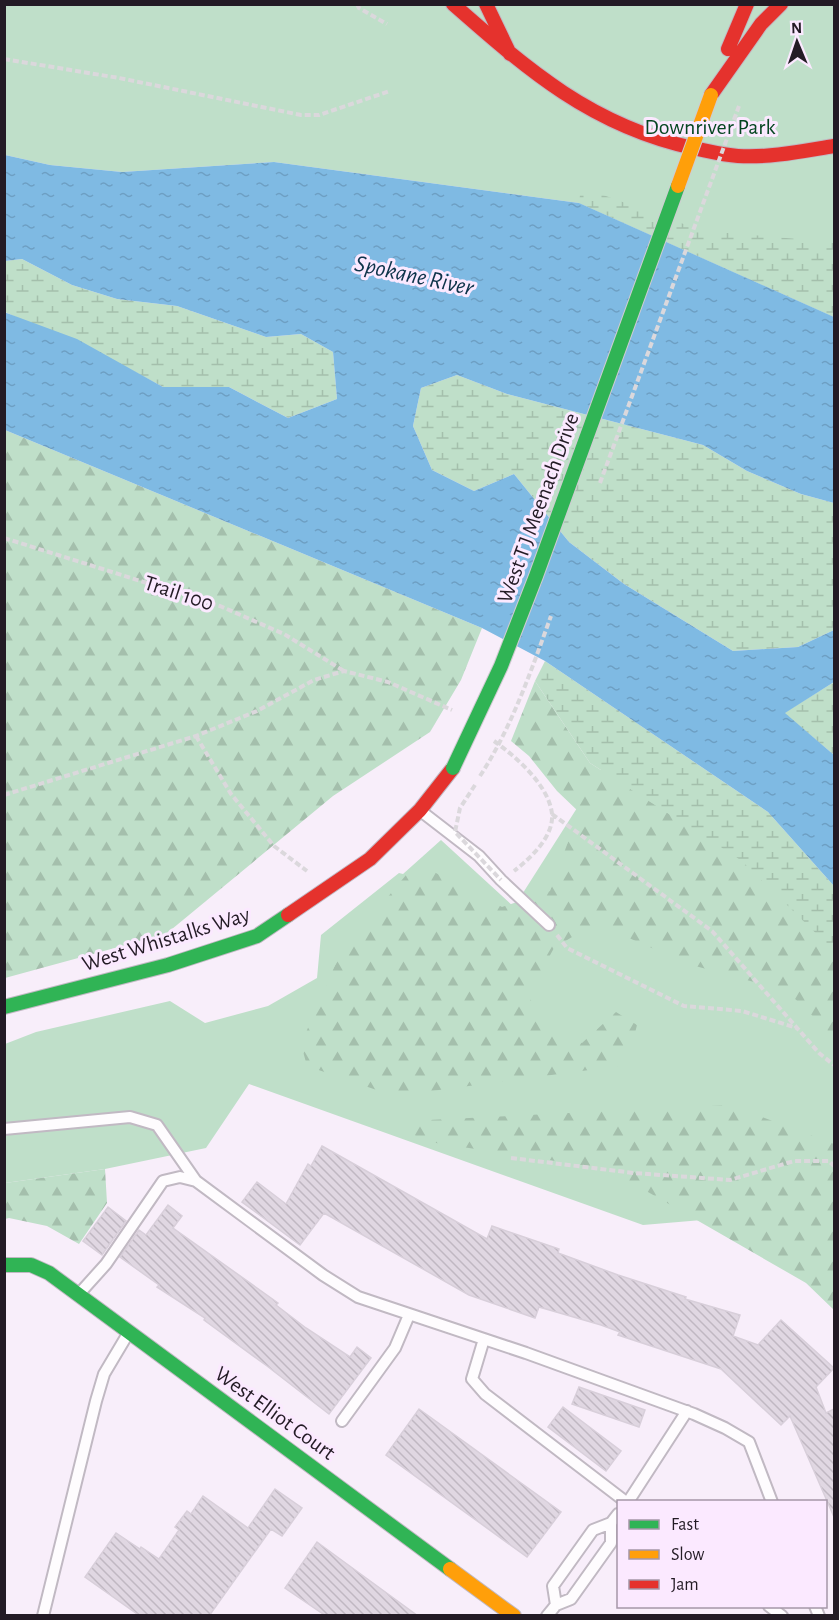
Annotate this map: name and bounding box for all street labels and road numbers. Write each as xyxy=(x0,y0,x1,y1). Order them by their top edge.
street label: West T J Meenach Drive xyxy=(493,410,583,606)
street label: Trail 100 xyxy=(142,571,216,615)
street label: West Whistalks Way xyxy=(80,903,253,975)
street label: West Elliot Court xyxy=(211,1362,339,1464)

